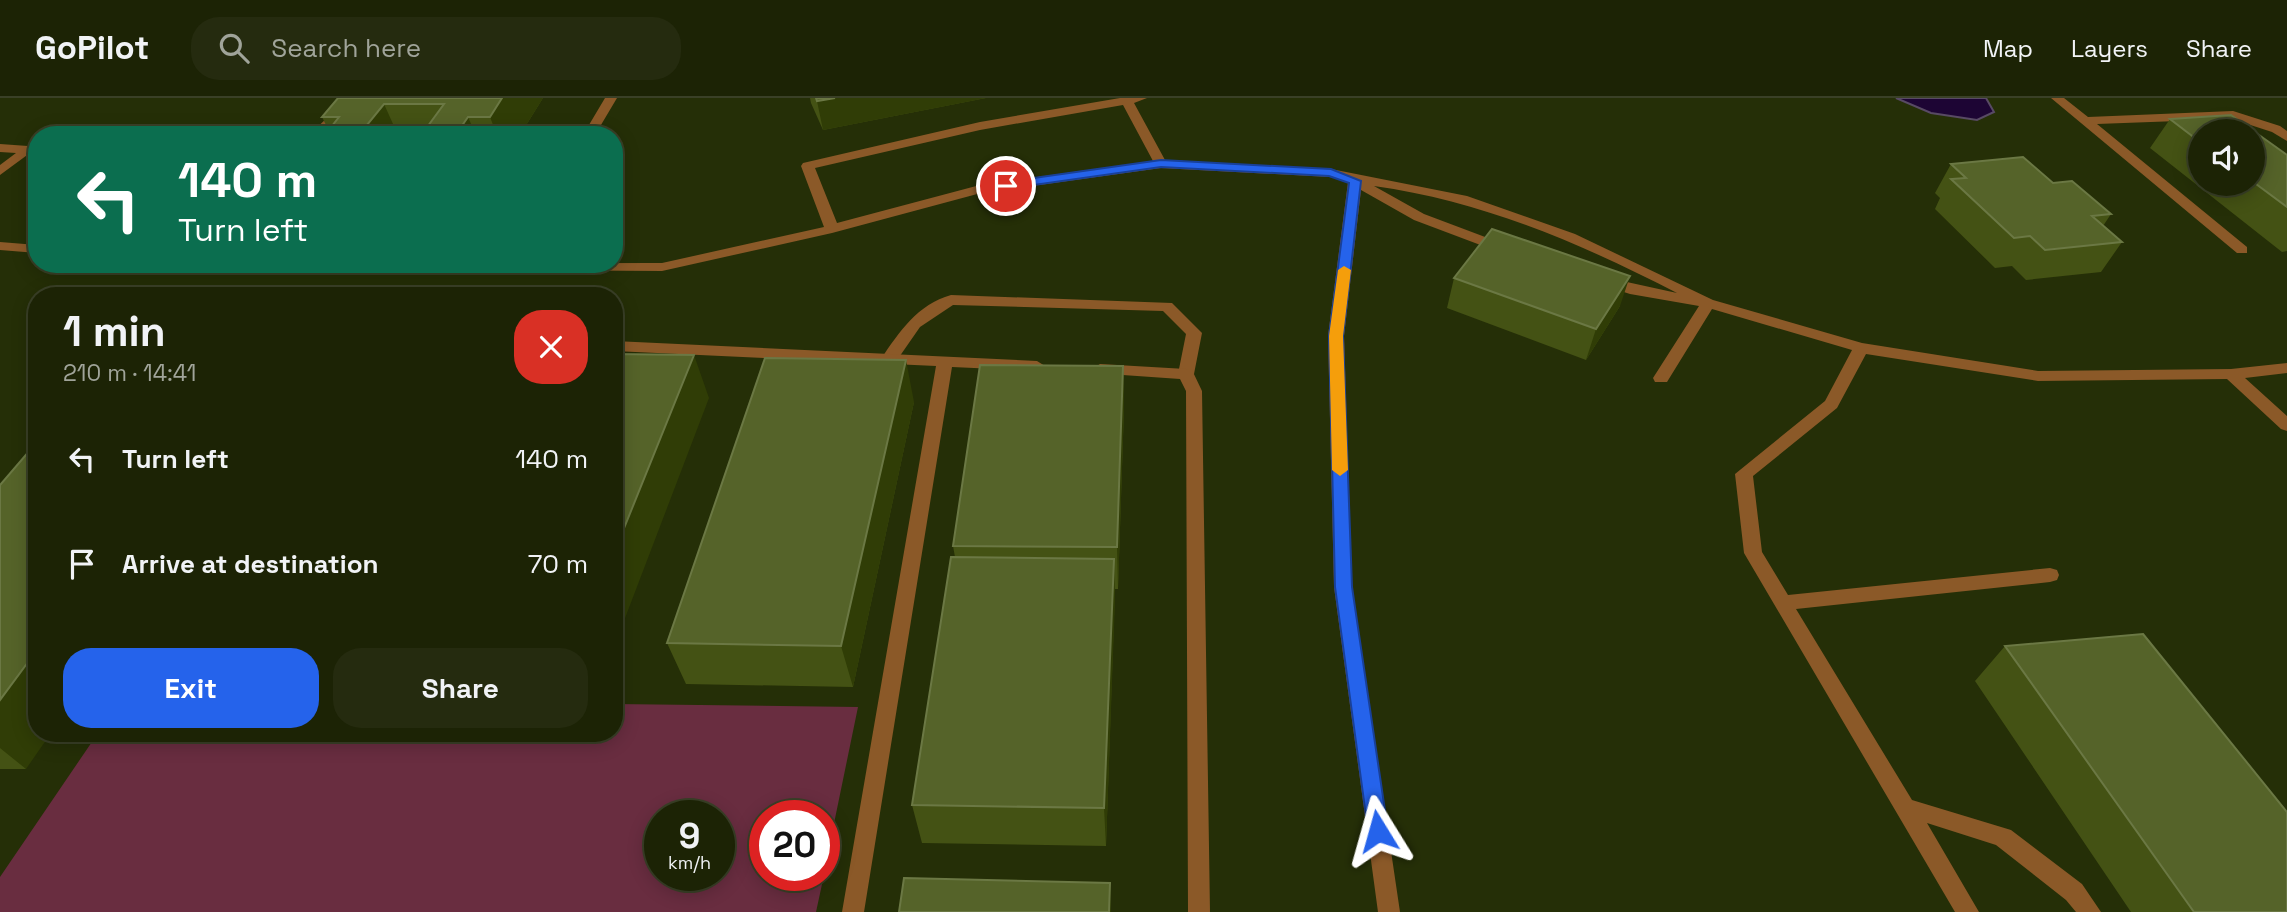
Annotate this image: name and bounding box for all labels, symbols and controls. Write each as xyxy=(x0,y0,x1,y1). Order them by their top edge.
search box xyxy=(191,17,681,80)
text: GoPilot xyxy=(35,27,149,69)
icon: search xyxy=(215,29,253,67)
text: Search here xyxy=(271,31,421,65)
text: Map xyxy=(1983,33,2033,64)
text: Layers xyxy=(2071,33,2148,64)
text: Share xyxy=(2186,33,2252,64)
map controls xyxy=(2188,119,2265,196)
button: sound xyxy=(2188,119,2265,196)
text: 140 m xyxy=(178,149,317,211)
icon: left xyxy=(63,154,154,245)
pin xyxy=(976,156,1036,216)
icon: arrive xyxy=(987,167,1025,205)
text: Turn left xyxy=(178,210,308,250)
text: 1 min xyxy=(63,305,166,358)
button: close xyxy=(514,310,588,384)
text: 210 m · 14:41 xyxy=(63,358,196,388)
icon: left xyxy=(63,440,101,478)
text: Turn left xyxy=(122,442,229,476)
text: 140 m xyxy=(515,442,588,476)
icon: arrive xyxy=(63,545,101,583)
text: Arrive at destination xyxy=(122,547,379,581)
text: 70 m xyxy=(528,547,588,581)
button: Exit xyxy=(63,648,319,728)
button: Share xyxy=(333,648,588,728)
position arrow xyxy=(1341,794,1415,868)
speed limit sign: 20 xyxy=(749,800,840,891)
text: 9 xyxy=(679,814,700,858)
text: km/h xyxy=(668,851,711,874)

